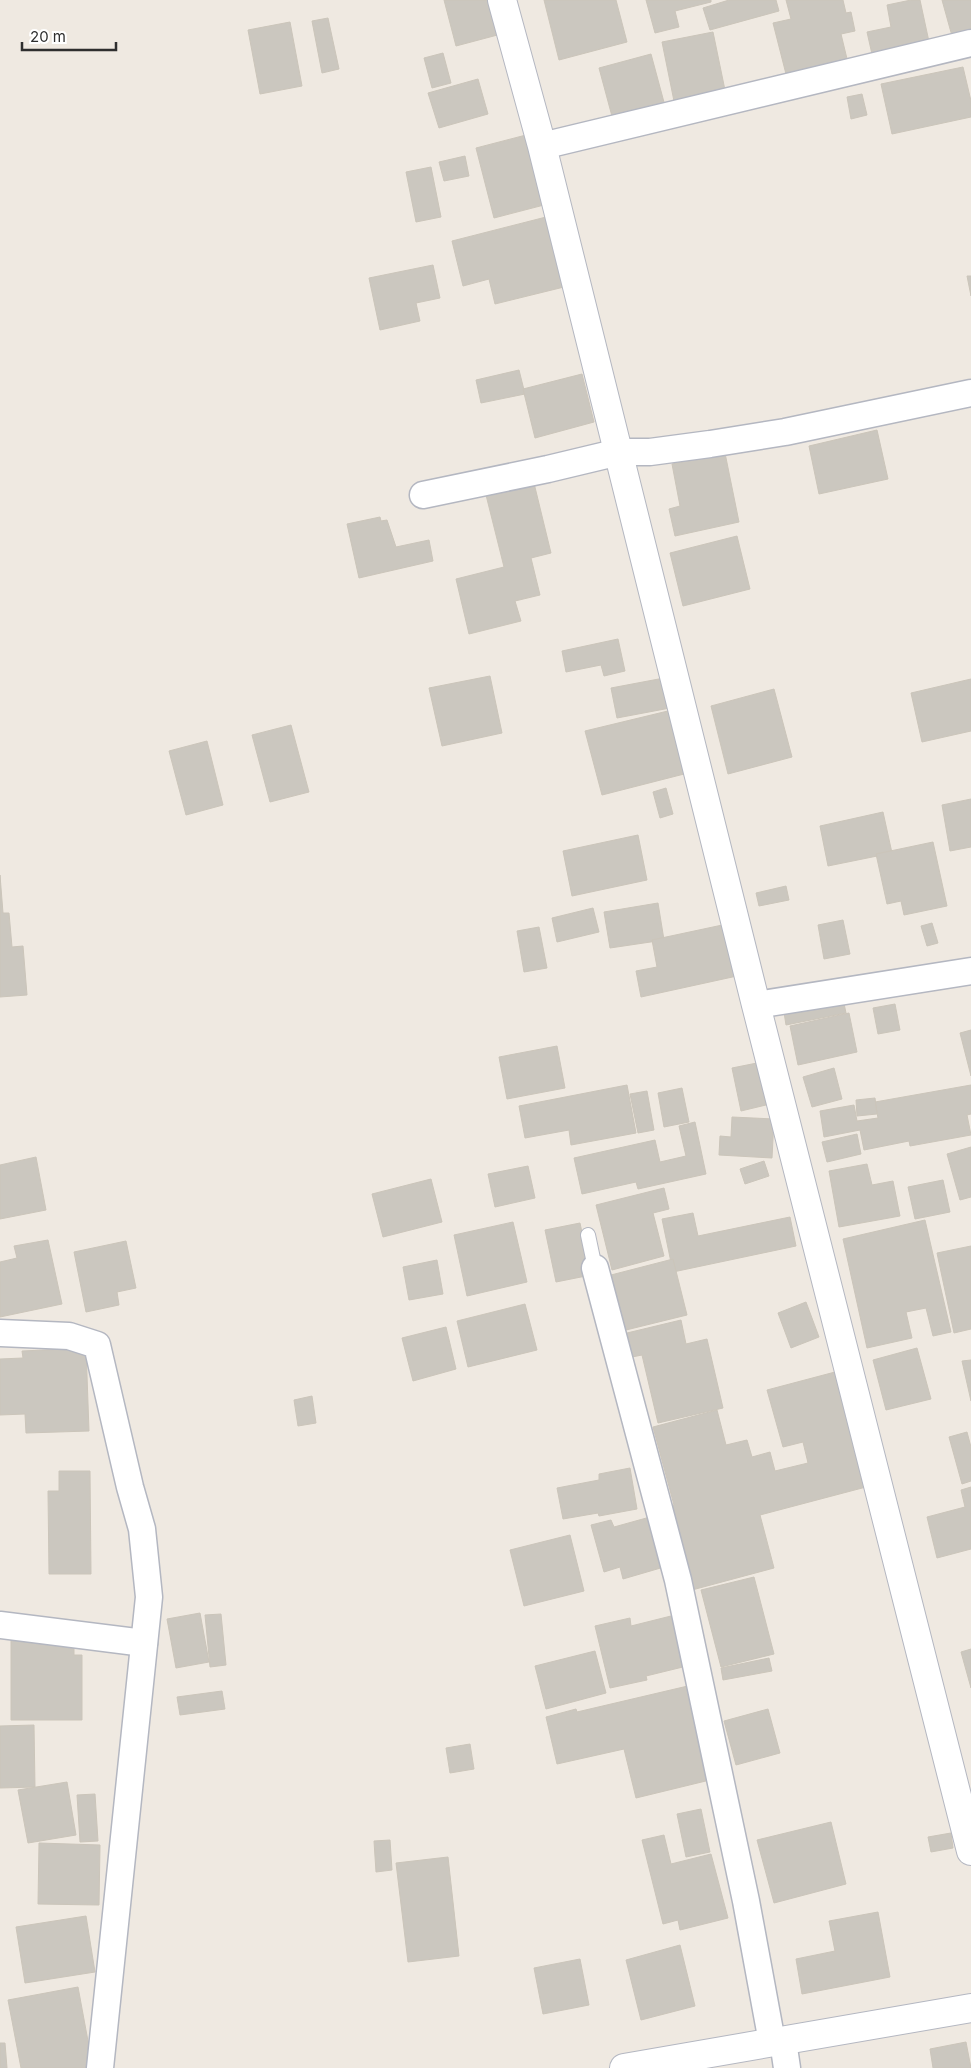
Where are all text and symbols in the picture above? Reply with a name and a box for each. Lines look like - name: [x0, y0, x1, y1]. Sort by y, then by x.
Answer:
- scale bar: [22, 20, 116, 52]
- text: 20 m: [30, 27, 66, 46]

